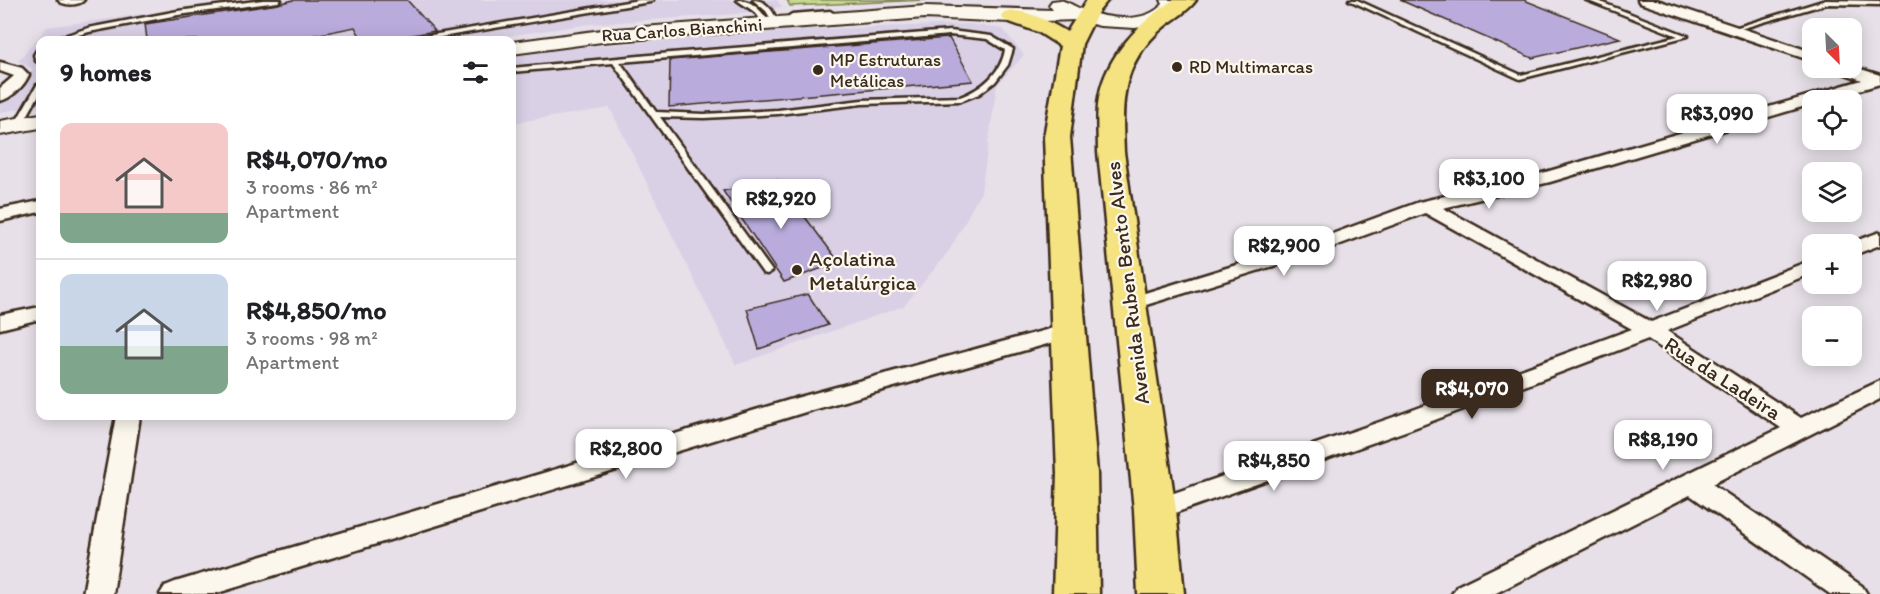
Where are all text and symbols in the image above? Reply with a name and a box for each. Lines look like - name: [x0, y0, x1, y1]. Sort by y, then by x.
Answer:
- street label: Rua Carlos Bianchini: [601, 13, 763, 47]
- north arrow: [1802, 18, 1862, 78]
- map controls: [1802, 18, 1862, 366]
- place label: MP Estruturas Metálicas: [830, 49, 941, 92]
- text: 9 homes: [60, 56, 152, 88]
- icon: filters: [459, 56, 492, 89]
- place label: RD Multimarcas: [1189, 56, 1313, 78]
- marker: RD Multimarcas: [1170, 60, 1184, 74]
- marker: MP Estruturas Metálicas: [811, 63, 825, 77]
- button: locate: [1802, 90, 1862, 150]
- pin: R$3,090: [1662, 94, 1772, 145]
- text: R$3,090: [1681, 101, 1753, 125]
- text: R$4,070/mo: [246, 143, 388, 175]
- icon: home: [108, 147, 180, 219]
- pin: R$3,100: [1434, 159, 1544, 210]
- street label: Avenida Ruben Bento Alves: [1100, 160, 1154, 406]
- button: layers: [1802, 162, 1862, 222]
- text: R$3,100: [1453, 166, 1525, 190]
- text: 3 rooms · 86 m²: [246, 175, 378, 199]
- pin: R$2,920: [726, 179, 836, 230]
- text: R$2,920: [746, 186, 816, 210]
- text: Apartment: [246, 199, 339, 223]
- pin: R$2,900: [1229, 226, 1339, 277]
- text: R$2,900: [1248, 233, 1320, 257]
- button: +: [1802, 234, 1862, 294]
- place label: Açolatina Metalúrgica: [809, 246, 916, 295]
- pin: R$2,980: [1602, 261, 1712, 312]
- marker: Açolatina Metalúrgica: [790, 263, 804, 277]
- text: R$2,980: [1621, 268, 1693, 292]
- text: R$4,850/mo: [246, 294, 387, 326]
- icon: home: [108, 298, 180, 370]
- button: −: [1802, 306, 1862, 366]
- text: 3 rooms · 98 m²: [246, 326, 378, 350]
- street label: Rua da Ladeira: [1660, 331, 1786, 425]
- text: Apartment: [246, 350, 339, 374]
- pin: R$4,070: [1417, 369, 1527, 420]
- text: R$4,070: [1435, 376, 1509, 400]
- pin: R$8,190: [1608, 420, 1718, 471]
- text: R$8,190: [1628, 427, 1698, 451]
- pin: R$2,800: [571, 429, 681, 480]
- text: R$2,800: [589, 436, 663, 460]
- pin: R$4,850: [1219, 441, 1329, 492]
- text: R$4,850: [1238, 448, 1310, 472]

